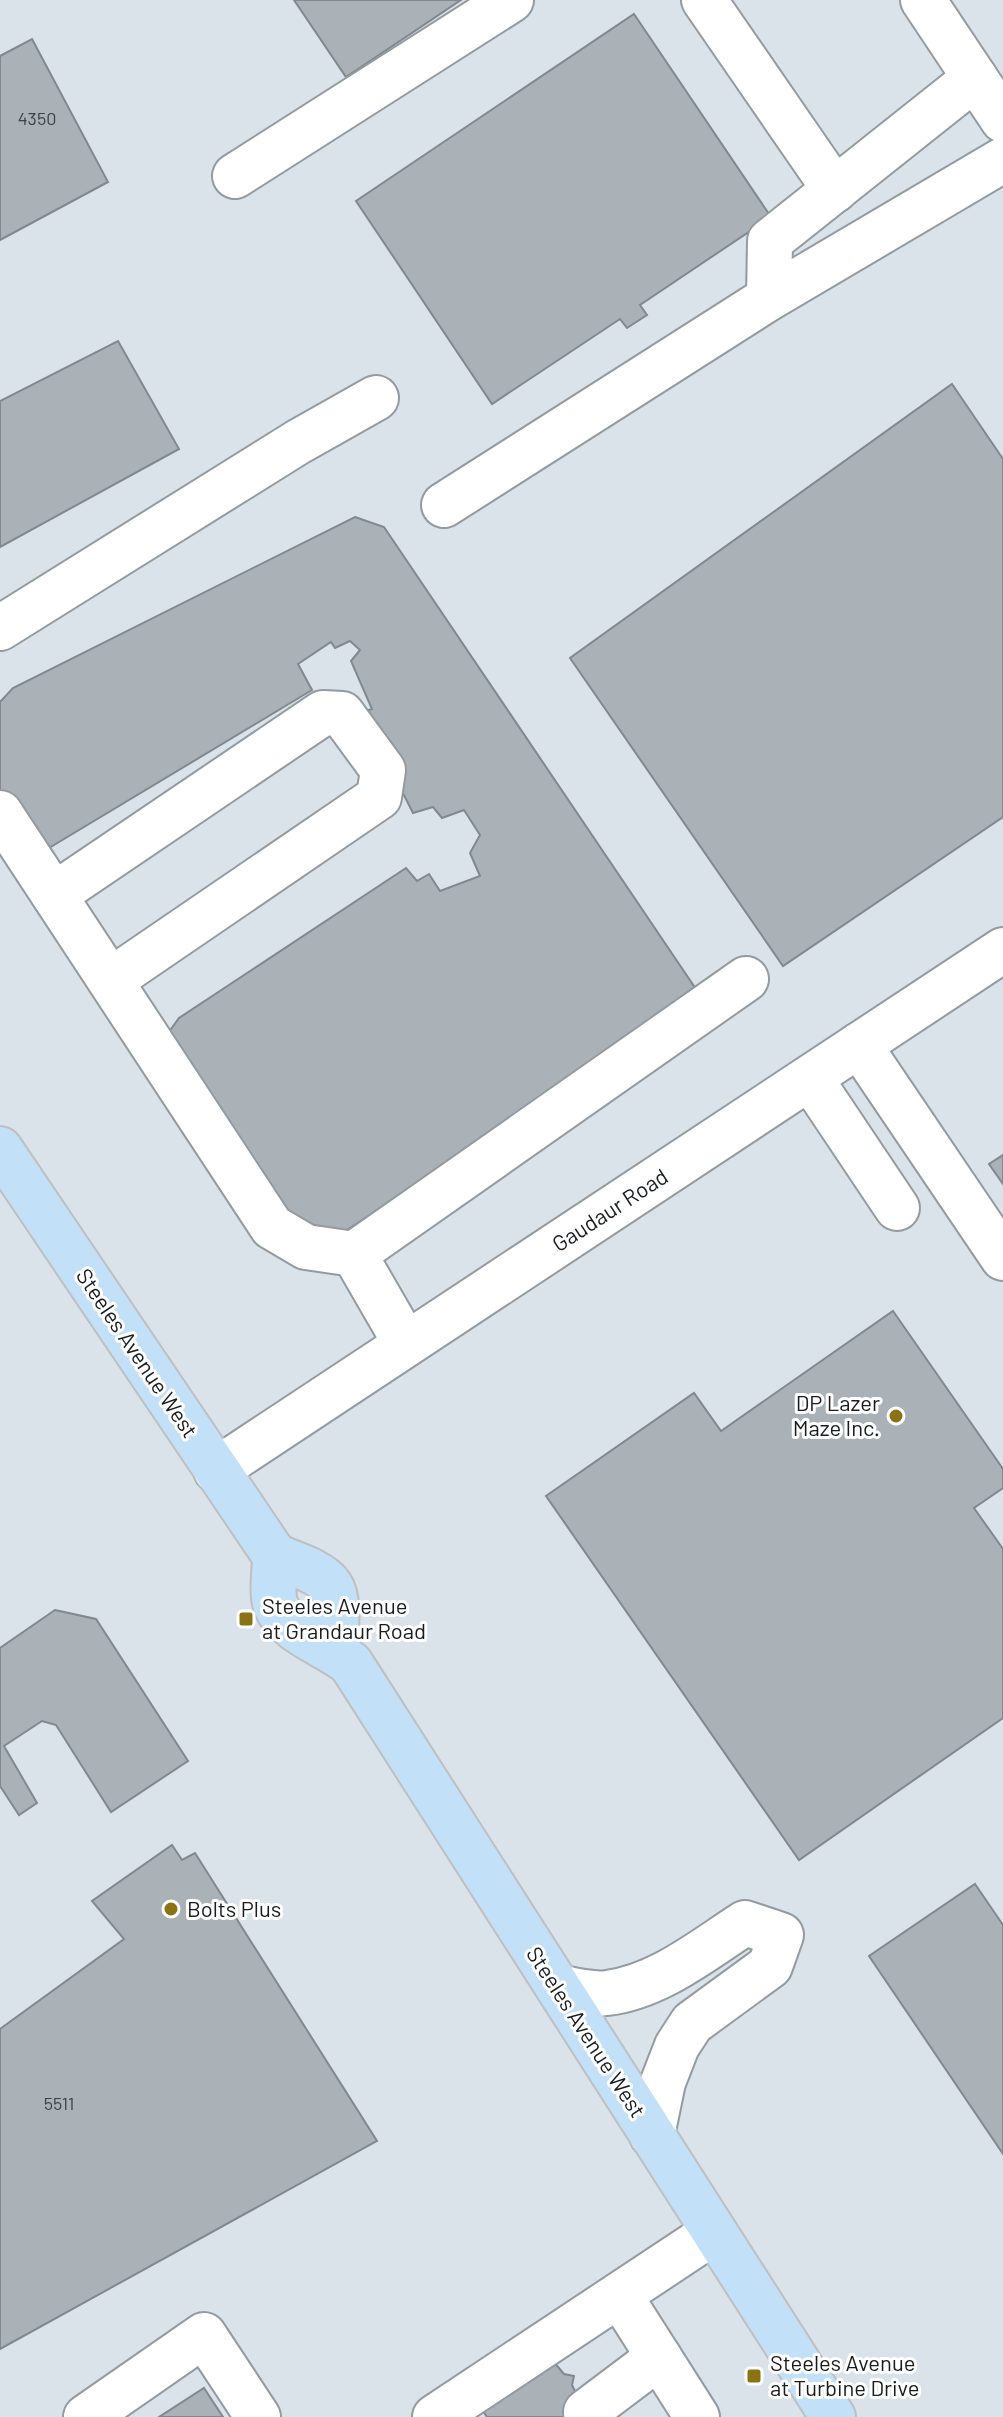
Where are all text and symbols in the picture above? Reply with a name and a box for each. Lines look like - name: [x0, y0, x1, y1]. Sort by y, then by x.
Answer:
- house number: 4350: [18, 107, 56, 129]
- street label: Gaudaur Road: [547, 1162, 672, 1256]
- street label: Steeles Avenue West: [72, 1263, 204, 1442]
- place label: DP Lazer Maze Inc.: [793, 1389, 880, 1440]
- marker: DP Lazer Maze Inc.: [887, 1407, 905, 1425]
- place label: Steeles Avenue at Grandaur Road: [262, 1592, 426, 1643]
- marker: Steeles Avenue at Grandaur Road: [237, 1610, 255, 1628]
- place label: Bolts Plus: [187, 1895, 281, 1921]
- marker: Bolts Plus: [162, 1900, 180, 1918]
- street label: Steeles Avenue West: [522, 1941, 652, 2122]
- house number: 5511: [44, 2092, 74, 2114]
- place label: Steeles Avenue at Turbine Drive: [770, 2349, 919, 2400]
- marker: Steeles Avenue at Turbine Drive: [745, 2367, 763, 2385]

